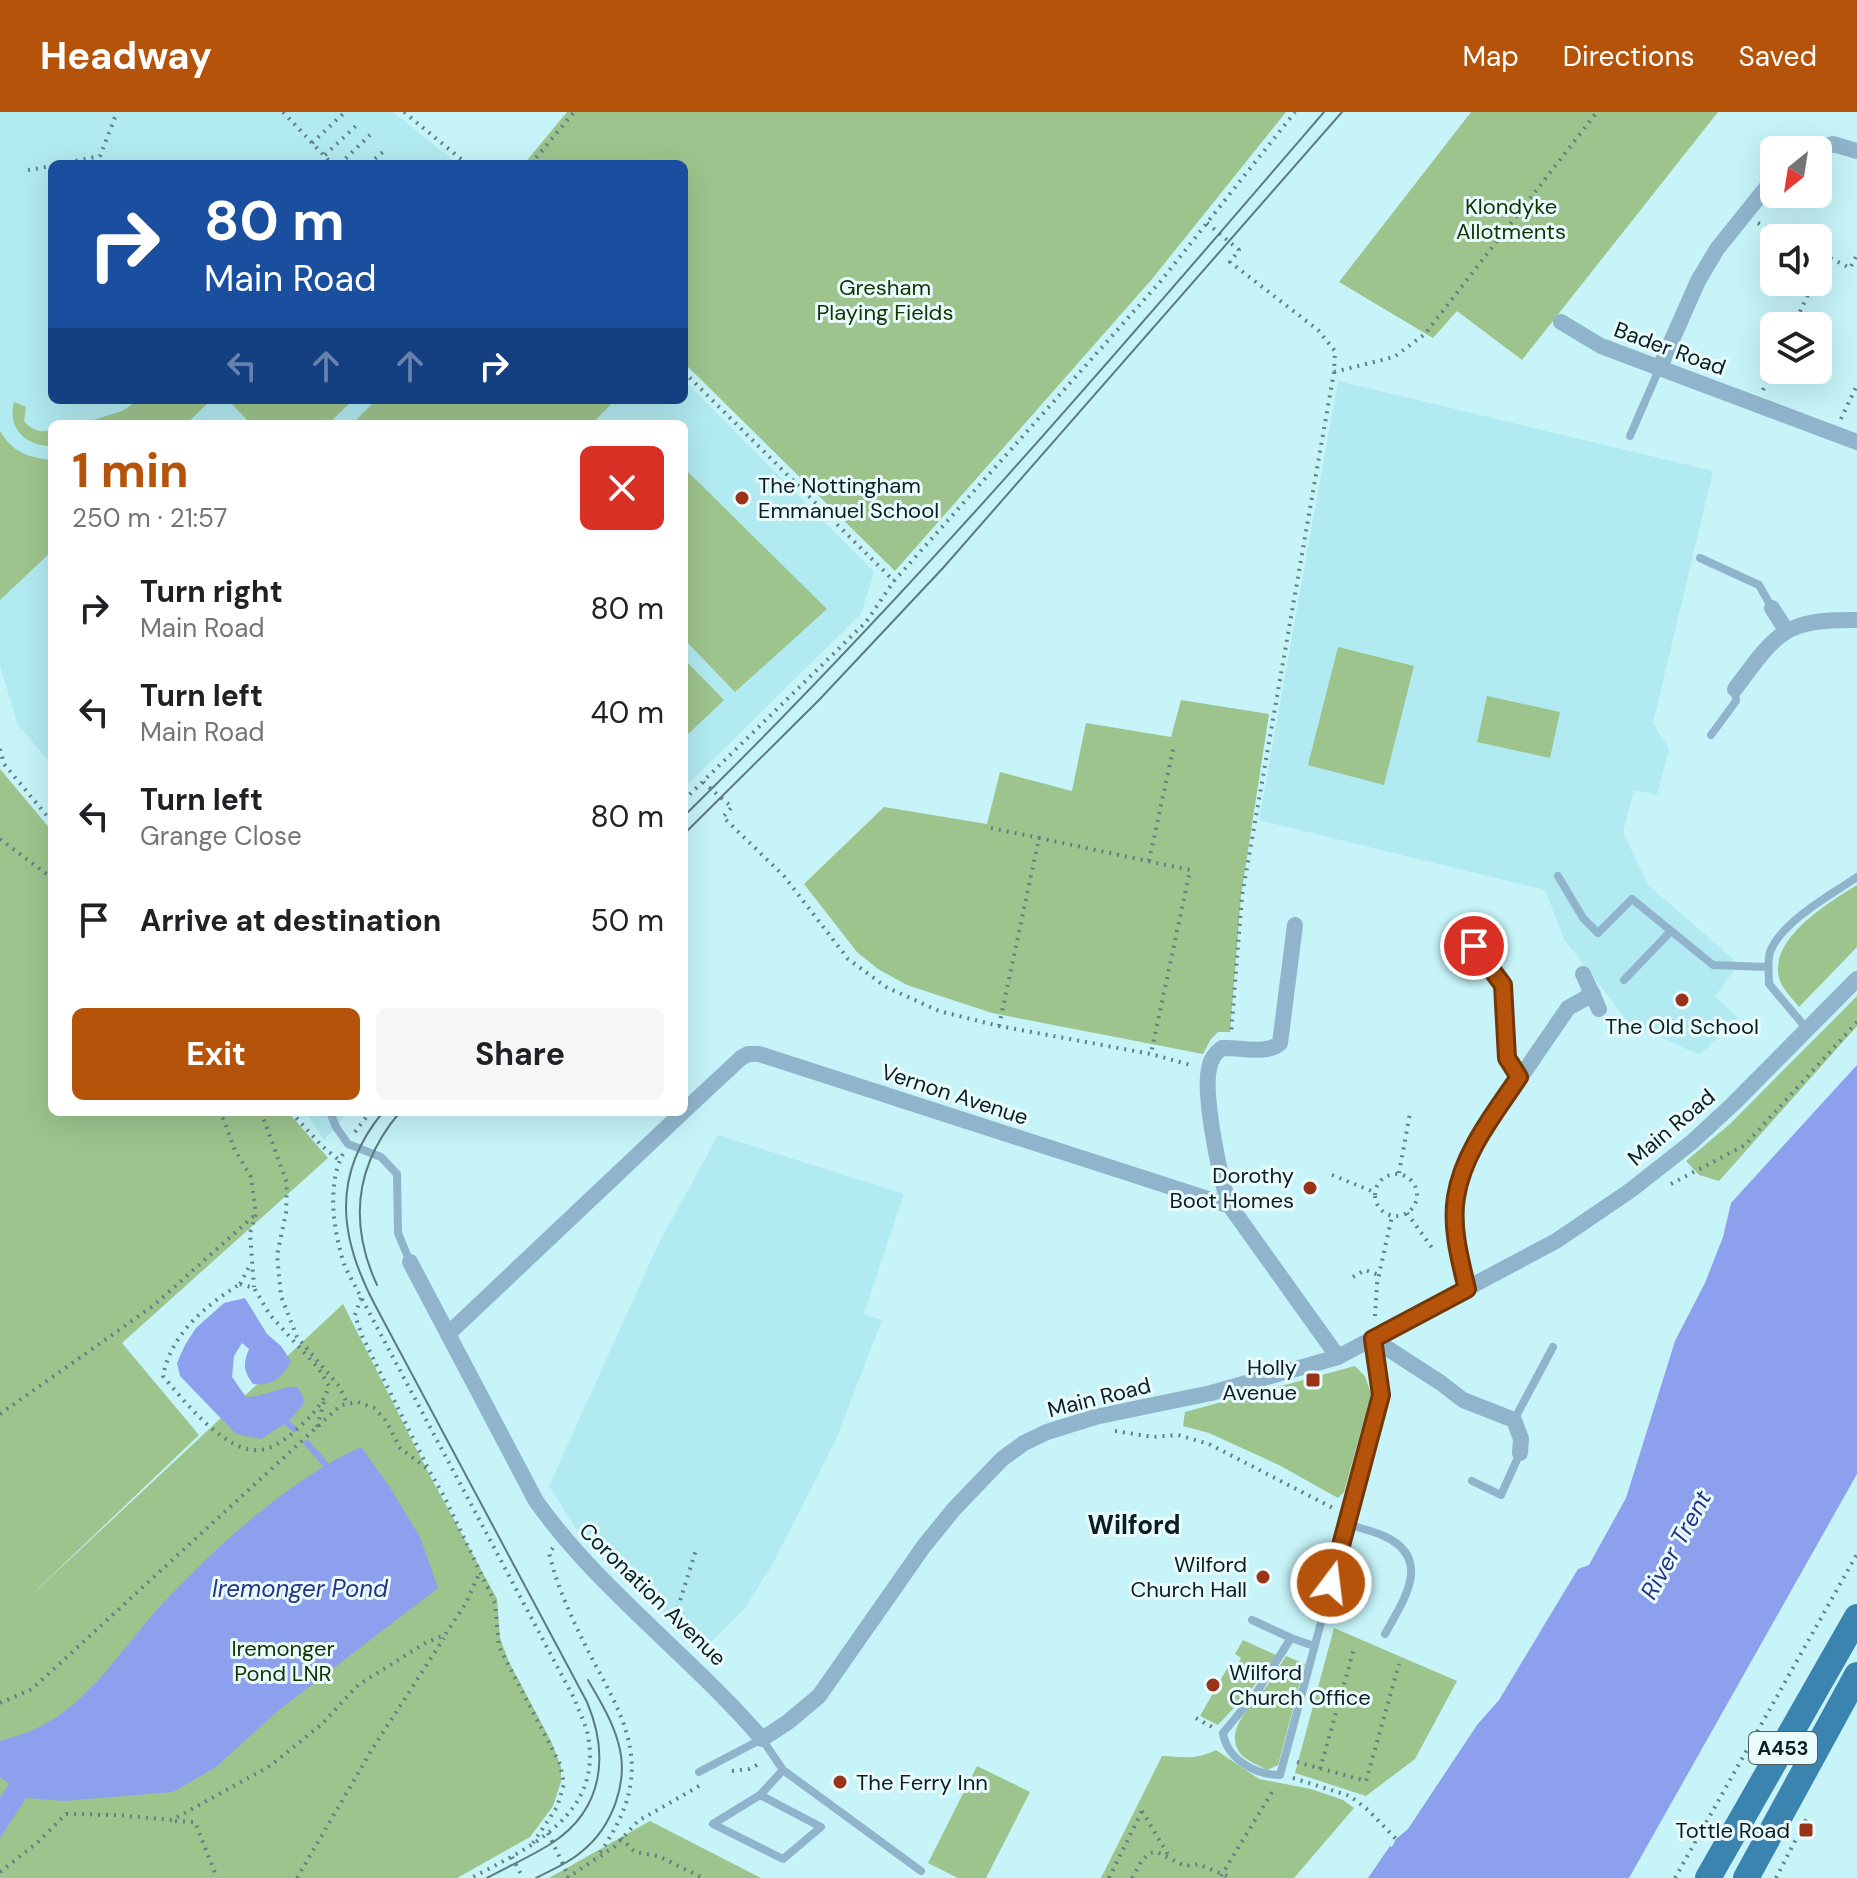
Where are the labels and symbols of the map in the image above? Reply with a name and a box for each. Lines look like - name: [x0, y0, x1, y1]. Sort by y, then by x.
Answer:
- north arrow: [1760, 136, 1832, 208]
- park label: Klondyke Allotments: [1456, 192, 1566, 246]
- park label: Gresham Playing Fields: [817, 273, 953, 327]
- street label: Bader Road: [1610, 315, 1730, 382]
- place label: The Nottingham Emmanuel School: [758, 471, 939, 525]
- marker: The Nottingham Emmanuel School: [733, 489, 751, 507]
- pin: [1440, 912, 1508, 980]
- marker: The Old School: [1673, 991, 1691, 1009]
- place label: The Old School: [1605, 1012, 1759, 1041]
- street label: Vernon Avenue: [878, 1057, 1032, 1132]
- street label: Main Road: [1622, 1082, 1721, 1172]
- place label: Dorothy Boot Homes: [1169, 1161, 1294, 1215]
- marker: Dorothy Boot Homes: [1301, 1179, 1319, 1197]
- place label: Holly Avenue: [1222, 1353, 1297, 1407]
- street label: Main Road: [1044, 1371, 1154, 1424]
- marker: Holly Avenue: [1304, 1371, 1322, 1389]
- water label: River Trent: [1633, 1484, 1719, 1605]
- district label: Wilford: [1088, 1508, 1180, 1542]
- street label: Coronation Avenue: [573, 1517, 733, 1672]
- position arrow: [1289, 1541, 1373, 1625]
- place label: Wilford Church Hall: [1130, 1550, 1247, 1604]
- marker: Wilford Church Hall: [1254, 1568, 1272, 1586]
- water label: Iremonger Pond: [212, 1573, 389, 1604]
- park label: Iremonger Pond LNR: [231, 1634, 335, 1688]
- place label: Wilford Church Office: [1229, 1658, 1371, 1712]
- marker: Wilford Church Office: [1204, 1676, 1222, 1694]
- road number: A453: [1749, 1732, 1817, 1764]
- place label: The Ferry Inn: [856, 1768, 988, 1797]
- marker: The Ferry Inn: [831, 1773, 849, 1791]
- place label: Tottle Road: [1675, 1816, 1790, 1845]
- marker: Tottle Road: [1797, 1821, 1815, 1839]

